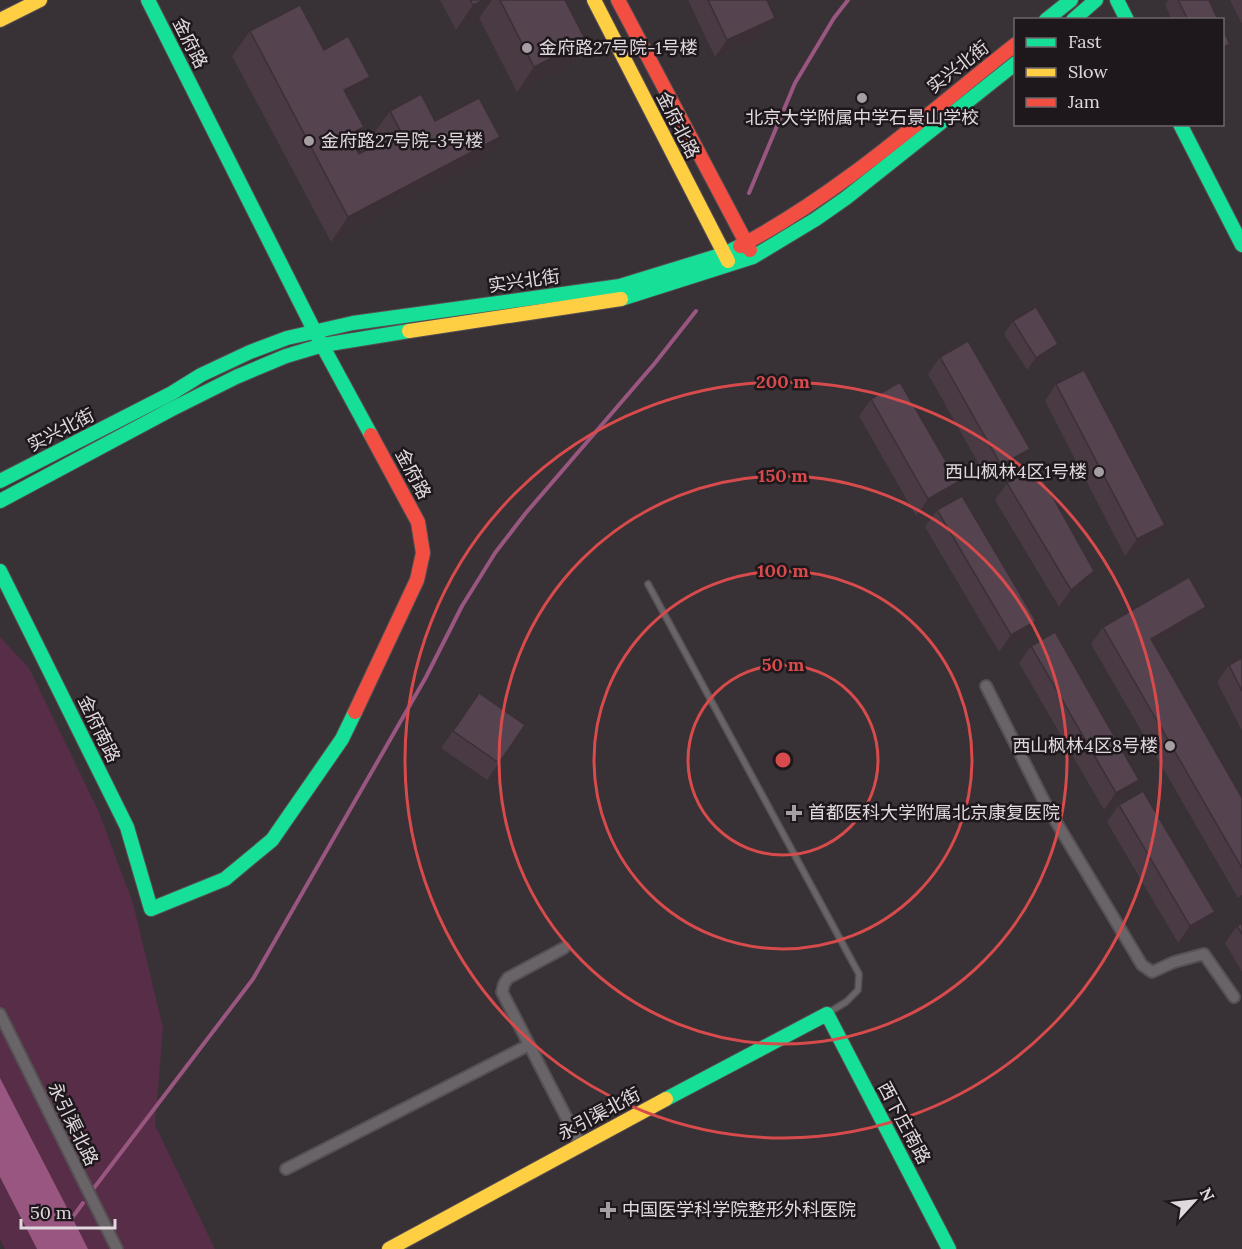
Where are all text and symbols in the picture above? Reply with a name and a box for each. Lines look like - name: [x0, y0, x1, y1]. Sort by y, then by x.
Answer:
- street label: 金府路: [168, 13, 213, 72]
- legend: [1014, 18, 1224, 126]
- text: Fast: [1068, 30, 1102, 53]
- street label: 实兴北街: [922, 35, 993, 98]
- place label: 金府路27号院-1号楼: [539, 36, 698, 59]
- marker: 金府路27号院-1号楼: [520, 41, 534, 55]
- text: Slow: [1068, 60, 1108, 83]
- street label: 金府北路: [652, 87, 705, 162]
- text: Jam: [1067, 90, 1100, 113]
- marker: 北京大学附属中学石景山学校: [855, 91, 869, 105]
- place label: 北京大学附属中学石景山学校: [745, 106, 979, 129]
- place label: 金府路27号院-3号楼: [321, 129, 483, 152]
- marker: 金府路27号院-3号楼: [302, 134, 316, 148]
- street label: 实兴北街: [487, 264, 561, 297]
- text: 200 m: [756, 370, 810, 393]
- street label: 实兴北街: [23, 403, 98, 456]
- street label: 金府路: [391, 445, 436, 503]
- place label: 西山枫林4区1号楼: [945, 460, 1087, 483]
- text: 150 m: [758, 464, 808, 487]
- marker: 西山枫林4区1号楼: [1092, 465, 1106, 479]
- text: 100 m: [757, 559, 809, 582]
- text: 50 m: [762, 653, 805, 676]
- street label: 金府南路: [73, 691, 126, 766]
- place label: 西山枫林4区8号楼: [1012, 734, 1158, 757]
- marker: 西山枫林4区8号楼: [1163, 739, 1177, 753]
- centre of rings: [773, 750, 793, 770]
- place label: 首都医科大学附属北京康复医院: [808, 801, 1060, 824]
- marker: 首都医科大学附属北京康复医院: [785, 804, 803, 822]
- street label: 永引渠北路: [43, 1078, 104, 1169]
- street label: 西下庄南路: [873, 1078, 936, 1168]
- street label: 永引渠北街: [554, 1082, 644, 1145]
- north arrow: [1164, 1171, 1224, 1231]
- text: N: [1196, 1184, 1219, 1204]
- scale bar: [21, 1192, 116, 1230]
- place label: 中国医学科学院整形外科医院: [622, 1198, 856, 1221]
- text: 50 m: [30, 1201, 72, 1224]
- marker: 中国医学科学院整形外科医院: [599, 1201, 617, 1219]

